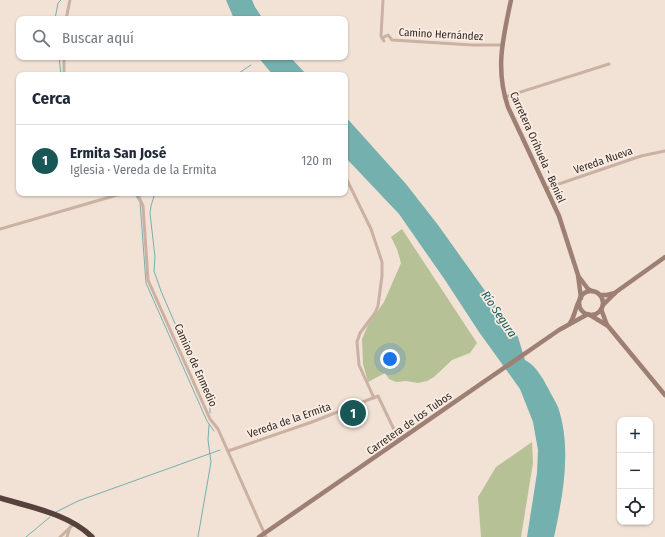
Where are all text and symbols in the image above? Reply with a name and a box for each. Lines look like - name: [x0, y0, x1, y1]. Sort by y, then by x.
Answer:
- search box: [16, 16, 348, 60]
- street label: Camino Hernández: [398, 26, 484, 43]
- icon: search: [30, 27, 52, 49]
- text: Buscar aquí: [62, 29, 134, 47]
- text: Cerca: [32, 88, 71, 109]
- street label: Carretera Orihuela - Beniel: [507, 90, 568, 205]
- text: Ermita San José: [70, 144, 166, 162]
- street label: Vereda Nueva: [572, 144, 634, 177]
- text: 1: [42, 153, 48, 168]
- text: 120 m: [301, 153, 332, 168]
- text: Iglesia · Vereda de la Ermita: [70, 162, 217, 177]
- water label: Río Segura: [478, 288, 520, 340]
- street label: Camino de Enmedio: [171, 322, 220, 409]
- your location: [380, 349, 400, 369]
- street label: Carretera de los Tubos: [364, 389, 454, 458]
- pin: 1: [340, 398, 366, 428]
- street label: Vereda de la Ermita: [246, 400, 333, 441]
- map controls: [617, 417, 653, 525]
- button: +: [617, 417, 653, 453]
- button: −: [617, 453, 653, 489]
- button: locate: [617, 489, 653, 525]

